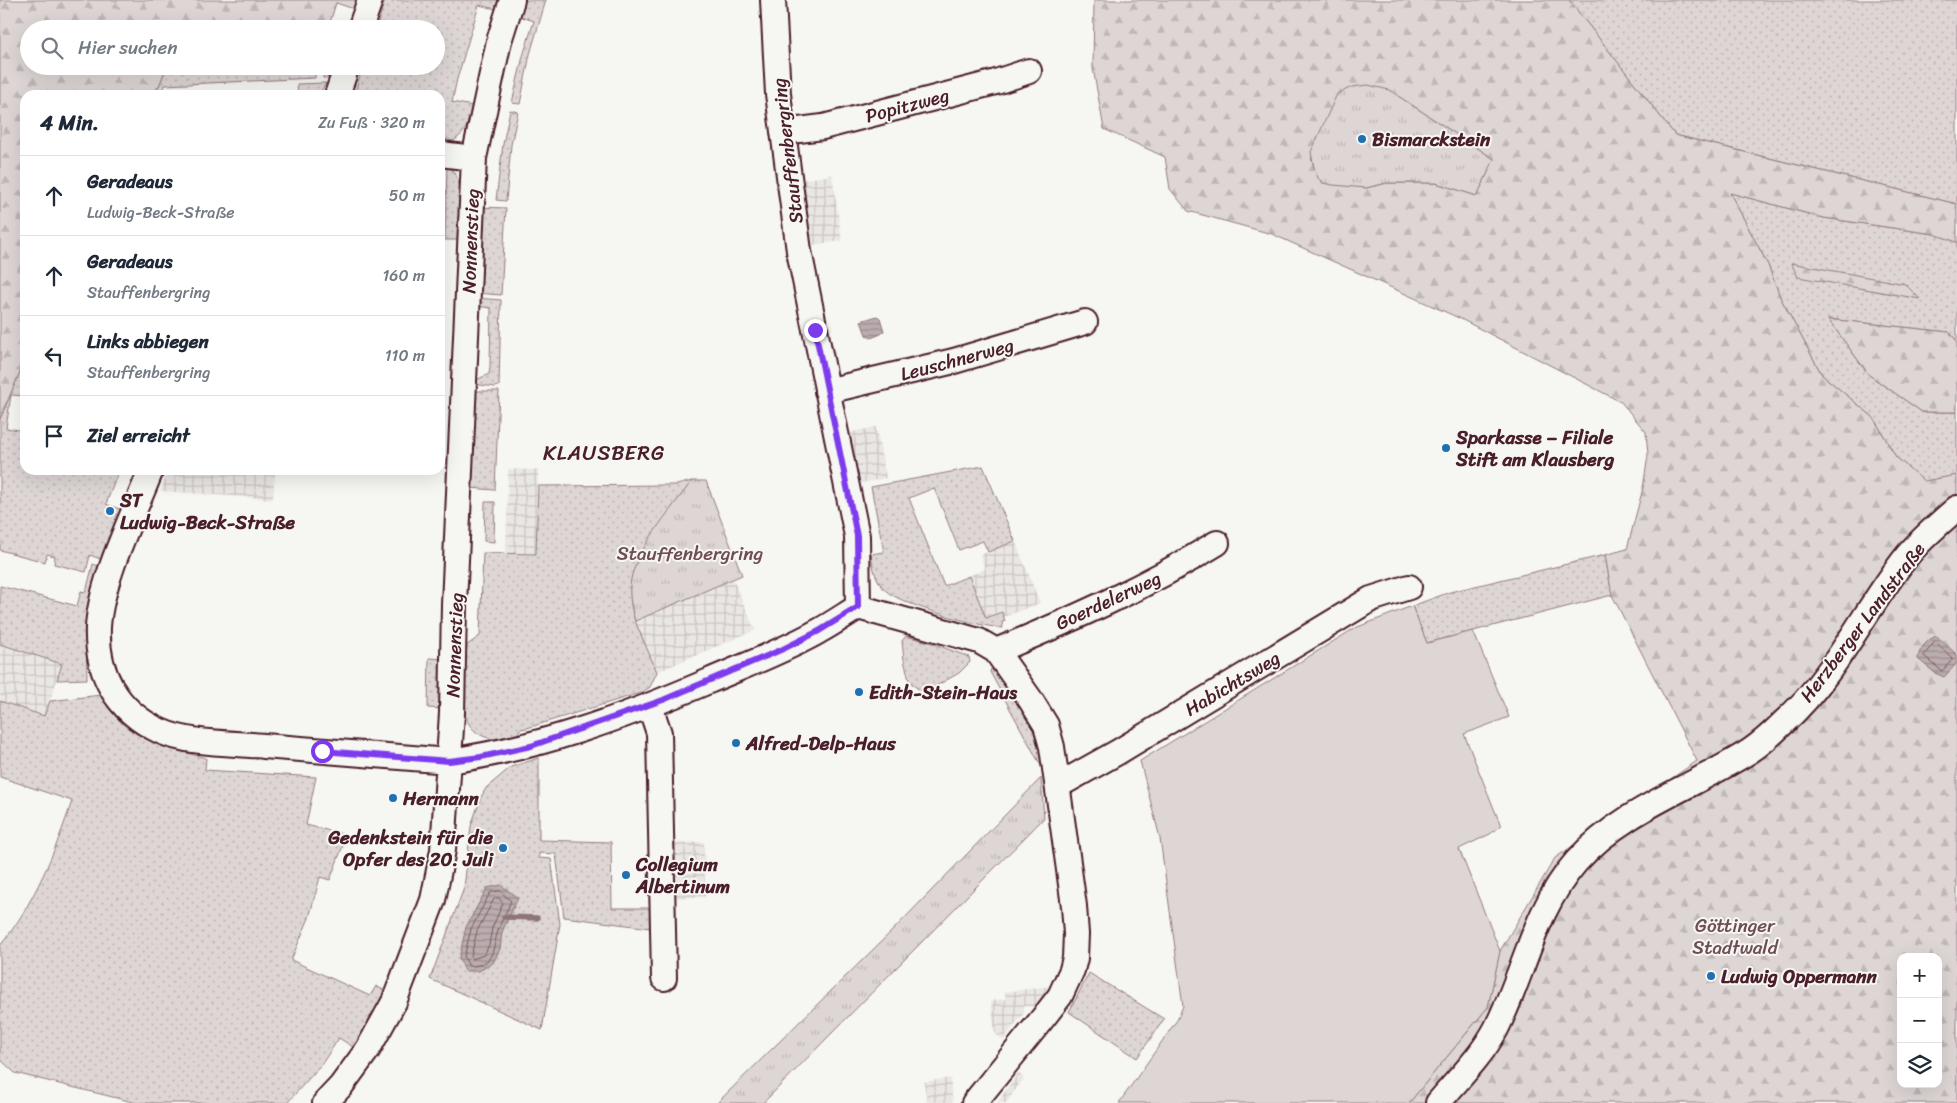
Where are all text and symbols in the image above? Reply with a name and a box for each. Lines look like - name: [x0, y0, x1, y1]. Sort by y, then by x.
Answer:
- search box: [20, 20, 445, 75]
- text: Hier suchen: [78, 31, 178, 64]
- icon: search: [38, 34, 66, 62]
- street label: Stauffenbergring: [762, 76, 813, 226]
- street label: Popitzweg: [861, 78, 953, 133]
- text: 4 Min.: [40, 104, 99, 142]
- text: Zu Fuß · 320 m: [318, 108, 425, 137]
- place label: Bismarckstein: [1372, 123, 1491, 156]
- marker: Bismarckstein: [1356, 133, 1368, 145]
- text: Geradeaus: [87, 165, 173, 198]
- text: 50 m: [389, 181, 425, 210]
- icon: ahead: [40, 182, 68, 210]
- street label: Nonnenstieg: [452, 188, 489, 294]
- text: Ludwig-Beck-Straße: [87, 198, 234, 227]
- text: Geradeaus: [87, 245, 173, 278]
- text: 160 m: [382, 261, 425, 290]
- icon: ahead: [40, 262, 68, 290]
- text: Stauffenbergring: [87, 278, 210, 307]
- route end: [804, 319, 827, 342]
- text: Links abbiegen: [87, 325, 209, 358]
- street label: Leuschnerweg: [897, 328, 1018, 391]
- text: 110 m: [385, 341, 425, 370]
- icon: left: [40, 342, 68, 370]
- text: Stauffenbergring: [87, 358, 210, 387]
- text: Ziel erreicht: [87, 419, 190, 452]
- place label: Sparkasse – Filiale Stift am Klausberg: [1455, 421, 1615, 476]
- icon: arrive: [40, 422, 68, 450]
- district label: KLAUSBERG: [543, 434, 665, 472]
- marker: Sparkasse – Filiale Stift am Klausberg: [1440, 442, 1452, 454]
- place label: ST Ludwig-Beck-Straße: [119, 484, 295, 539]
- marker: ST Ludwig-Beck-Straße: [104, 505, 116, 517]
- street label: Herzberger Landstraße: [1791, 535, 1934, 709]
- park label: Stauffenbergring: [617, 537, 764, 570]
- street label: Goerdelerweg: [1050, 561, 1167, 639]
- street label: Nonnenstieg: [436, 592, 473, 698]
- street label: Habichtsweg: [1178, 642, 1287, 725]
- place label: Edith-Stein-Haus: [869, 676, 1018, 709]
- marker: Edith-Stein-Haus: [853, 686, 865, 698]
- place label: Alfred-Delp-Haus: [745, 727, 897, 760]
- marker: Alfred-Delp-Haus: [730, 737, 742, 749]
- route start: [311, 740, 334, 763]
- place label: Hermann: [402, 782, 479, 815]
- marker: Hermann: [387, 792, 399, 804]
- place label: Gedenkstein für die Opfer des 20. Juli: [327, 821, 495, 876]
- marker: Gedenkstein für die Opfer des 20. Juli: [497, 842, 509, 854]
- place label: Collegium Albertinum: [635, 848, 731, 903]
- marker: Collegium Albertinum: [620, 869, 632, 881]
- park label: Göttinger Stadtwald: [1692, 909, 1780, 964]
- map controls: [1897, 953, 1942, 1088]
- button: +: [1897, 953, 1942, 998]
- place label: Ludwig Oppermann: [1721, 960, 1878, 993]
- marker: Ludwig Oppermann: [1705, 970, 1717, 982]
- button: −: [1897, 998, 1942, 1043]
- button: layers: [1897, 1043, 1942, 1088]

